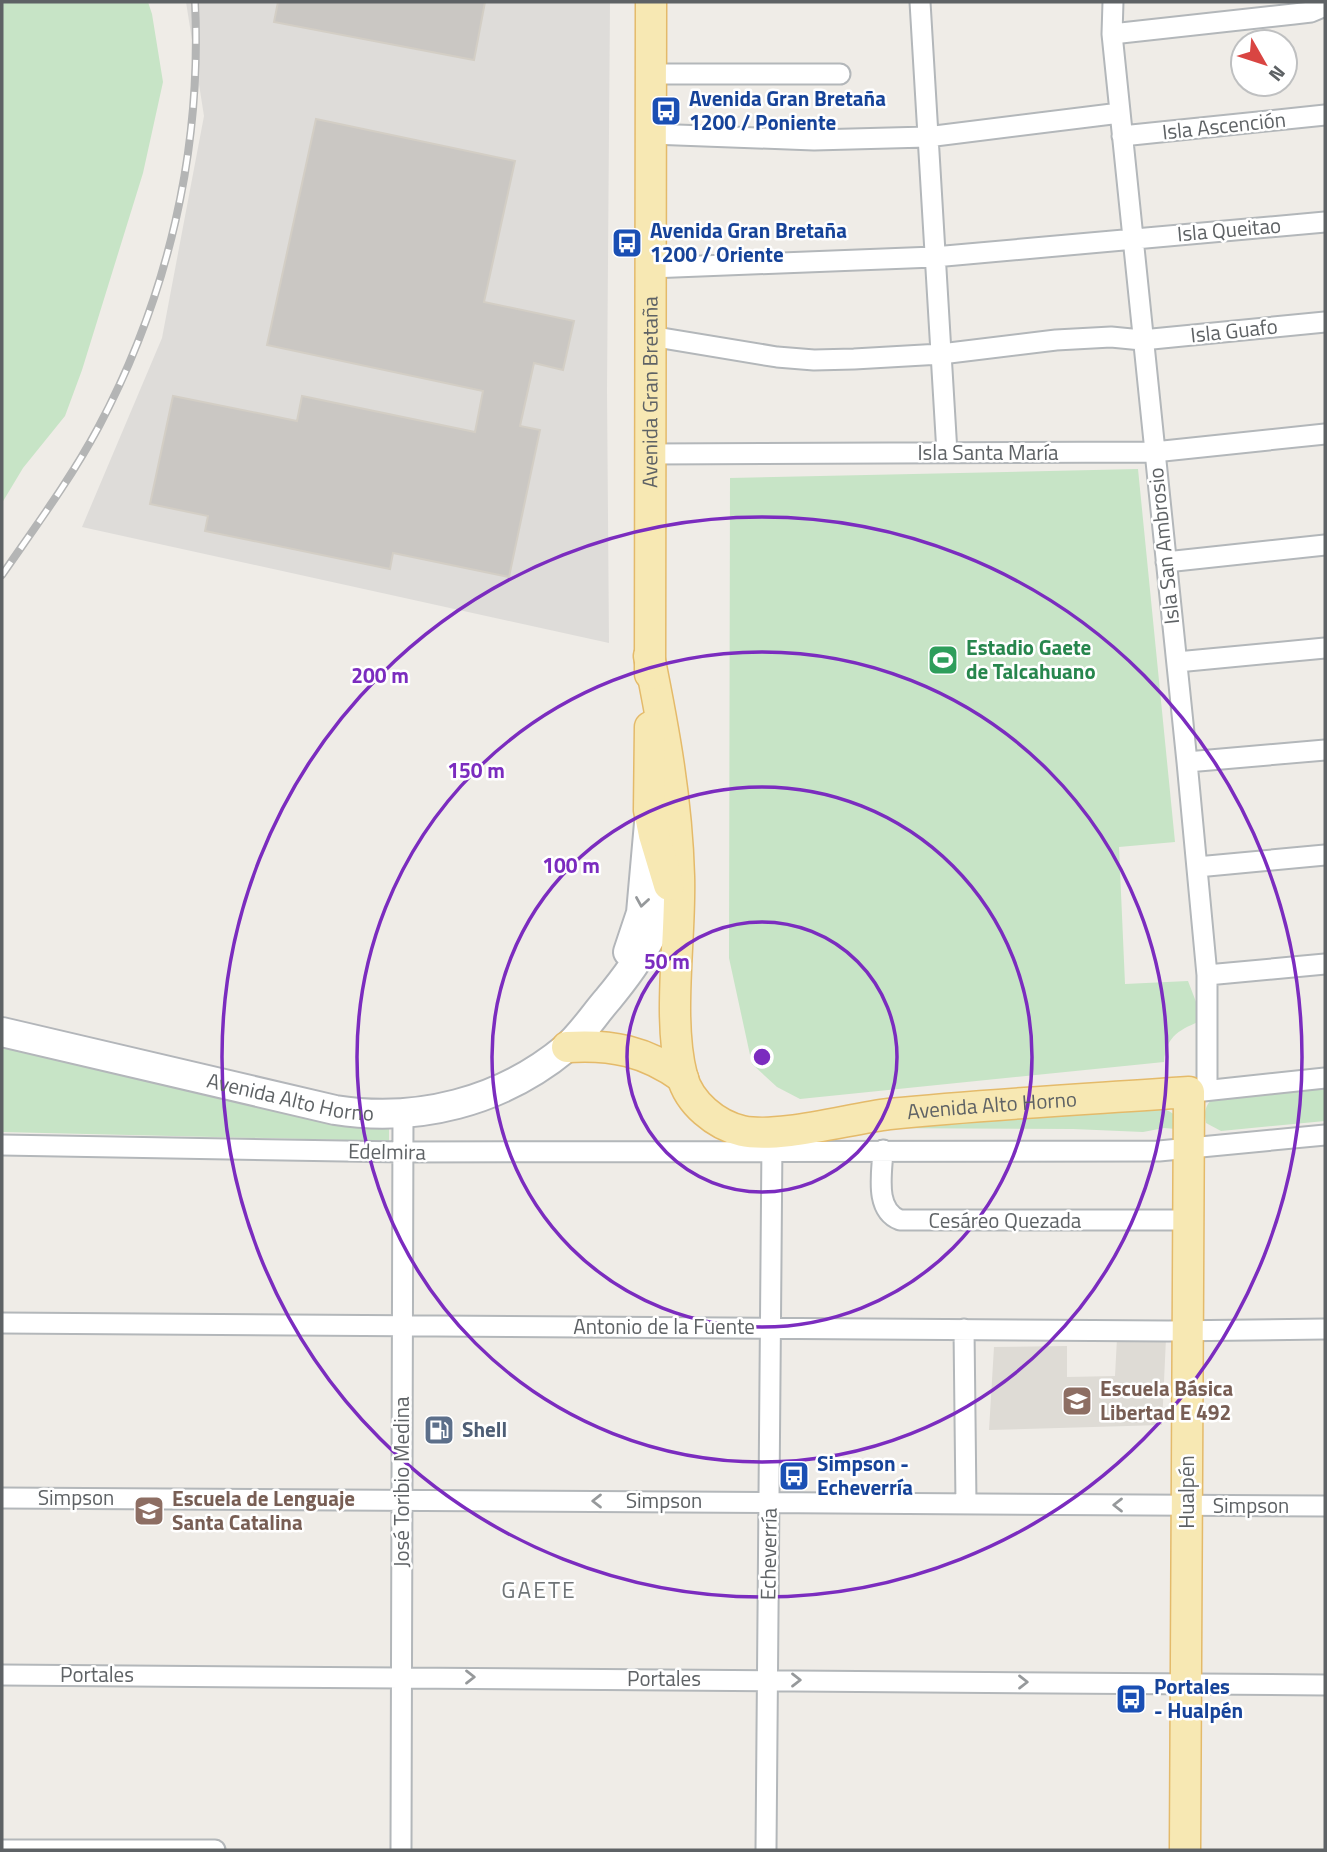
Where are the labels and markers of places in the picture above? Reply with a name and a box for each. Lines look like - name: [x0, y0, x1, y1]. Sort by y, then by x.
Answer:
- place label: Avenida Gran Bretaña 1200 / Poniente: [689, 82, 886, 138]
- bus stop icon: Avenida Gran Bretaña 1200 / Poniente: [649, 94, 683, 128]
- place label: Avenida Gran Bretaña 1200 / Oriente: [650, 214, 847, 270]
- bus stop icon: Avenida Gran Bretaña 1200 / Oriente: [610, 226, 644, 260]
- place label: Estadio Gaete de Talcahuano: [966, 631, 1096, 687]
- sports icon: Estadio Gaete de Talcahuano: [926, 643, 960, 677]
- centre of rings: [750, 1045, 774, 1069]
- place label: Escuela Básica Libertad E 492: [1100, 1372, 1233, 1428]
- school or university icon: Escuela Básica Libertad E 492: [1060, 1384, 1094, 1418]
- fuel station icon: Shell: [422, 1413, 456, 1447]
- place label: Shell: [462, 1413, 507, 1445]
- place label: Simpson - Echeverría: [817, 1447, 913, 1503]
- bus stop icon: Simpson - Echeverría: [777, 1459, 811, 1493]
- place label: Escuela de Lenguaje Santa Catalina: [172, 1482, 355, 1538]
- school or university icon: Escuela de Lenguaje Santa Catalina: [132, 1494, 166, 1528]
- place label: Portales - Hualpén: [1154, 1670, 1243, 1726]
- bus stop icon: Portales - Hualpén: [1114, 1682, 1148, 1716]

